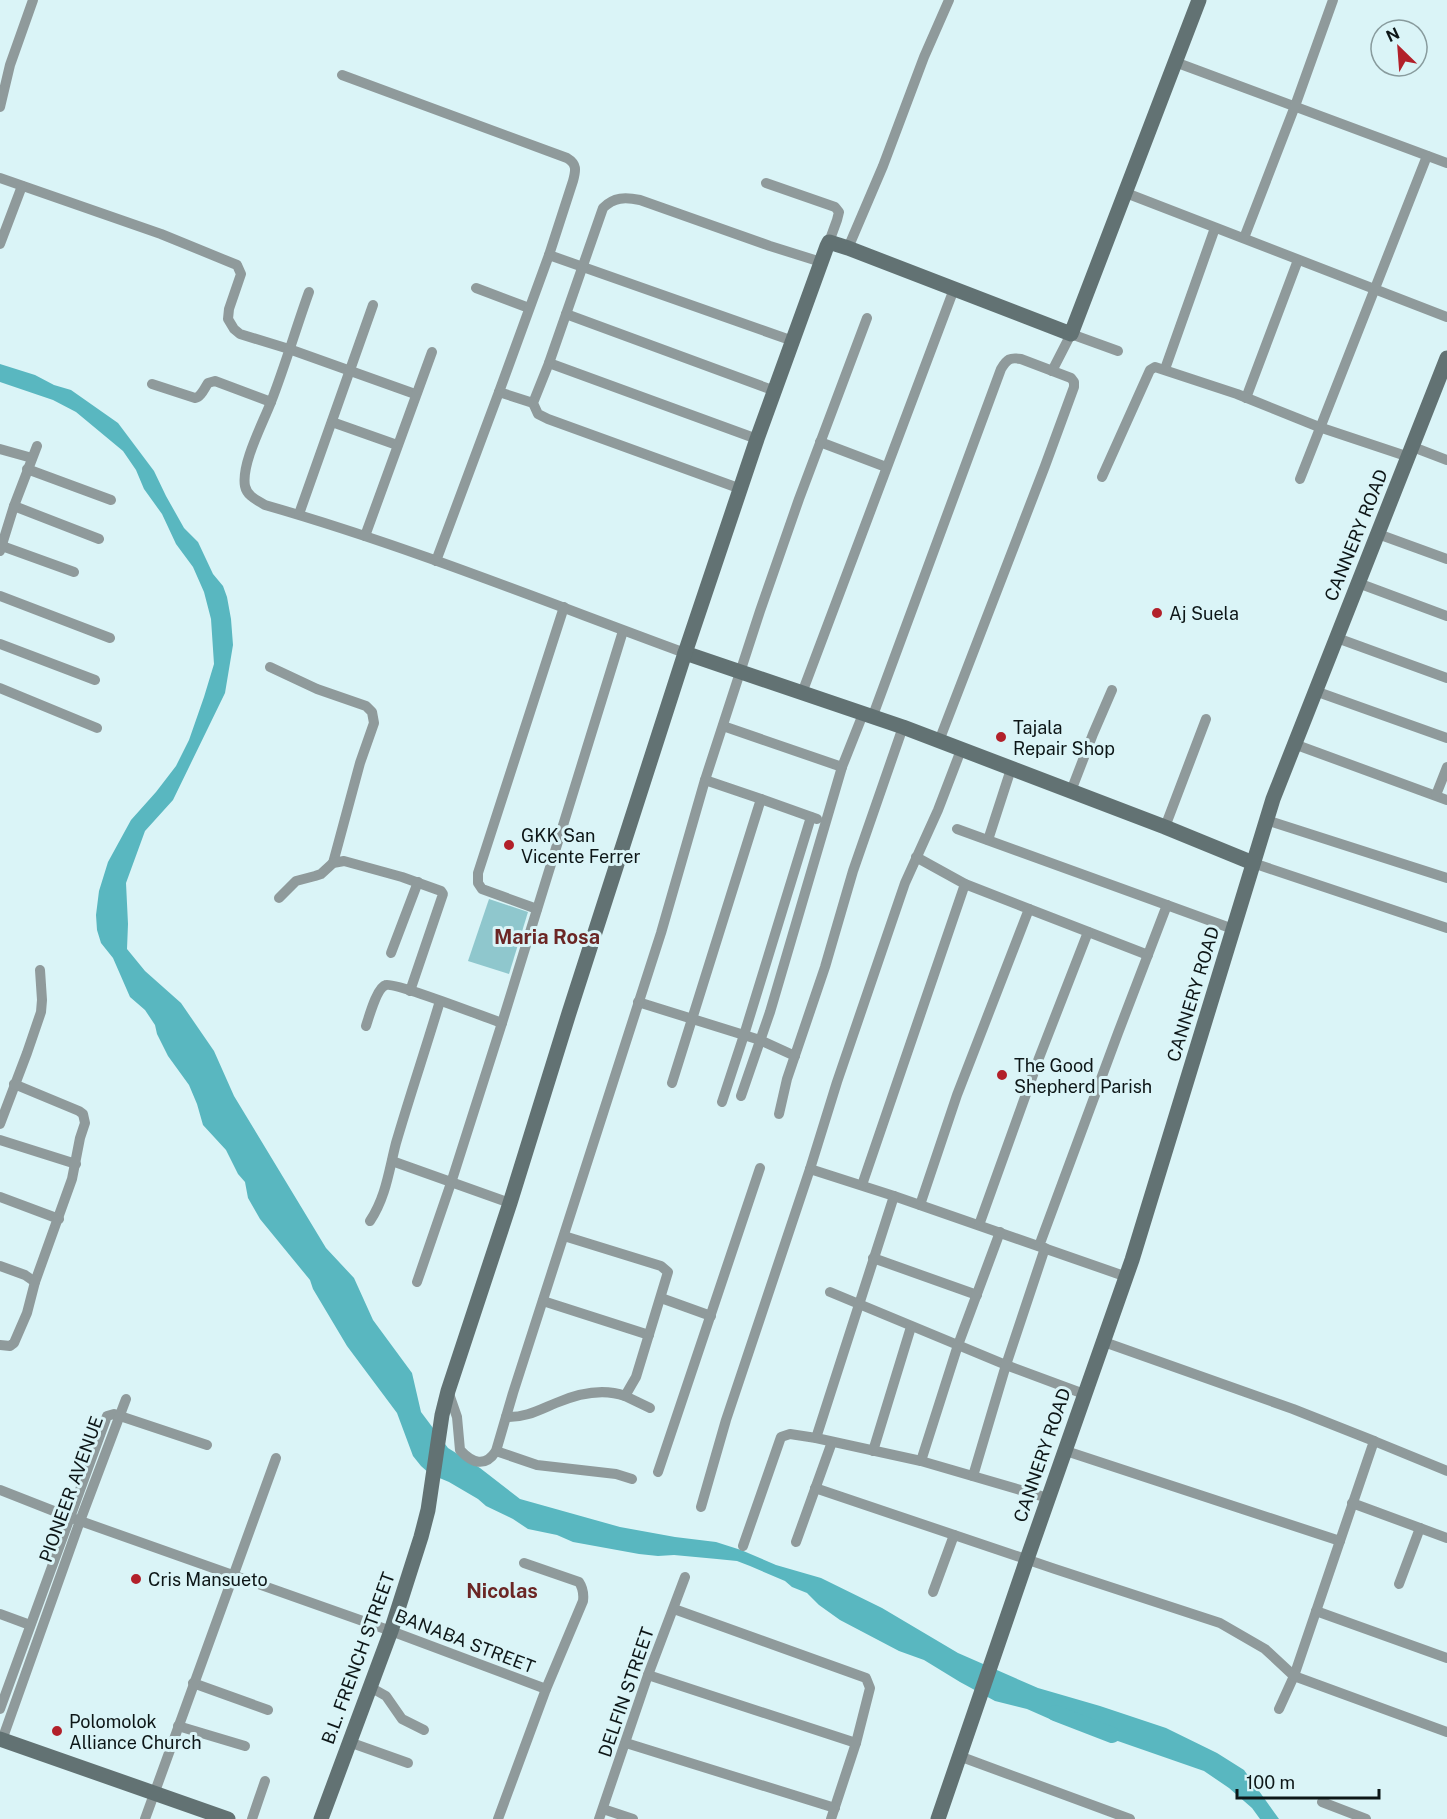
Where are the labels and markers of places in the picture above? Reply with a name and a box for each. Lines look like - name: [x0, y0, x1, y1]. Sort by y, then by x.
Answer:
- place label: Aj Suela: [1169, 603, 1239, 624]
- marker: Aj Suela: [1150, 606, 1164, 620]
- place label: Tajala Repair Shop: [1013, 717, 1115, 759]
- marker: Tajala Repair Shop: [994, 730, 1008, 744]
- place label: GKK San Vicente Ferrer: [521, 825, 640, 867]
- marker: GKK San Vicente Ferrer: [502, 838, 516, 852]
- place label: The Good Shepherd Parish: [1014, 1055, 1152, 1097]
- marker: The Good Shepherd Parish: [995, 1068, 1009, 1082]
- place label: Cris Mansueto: [148, 1569, 268, 1590]
- marker: Cris Mansueto: [129, 1572, 143, 1586]
- place label: Polomolok Alliance Church: [69, 1711, 202, 1753]
- marker: Polomolok Alliance Church: [50, 1724, 64, 1738]

